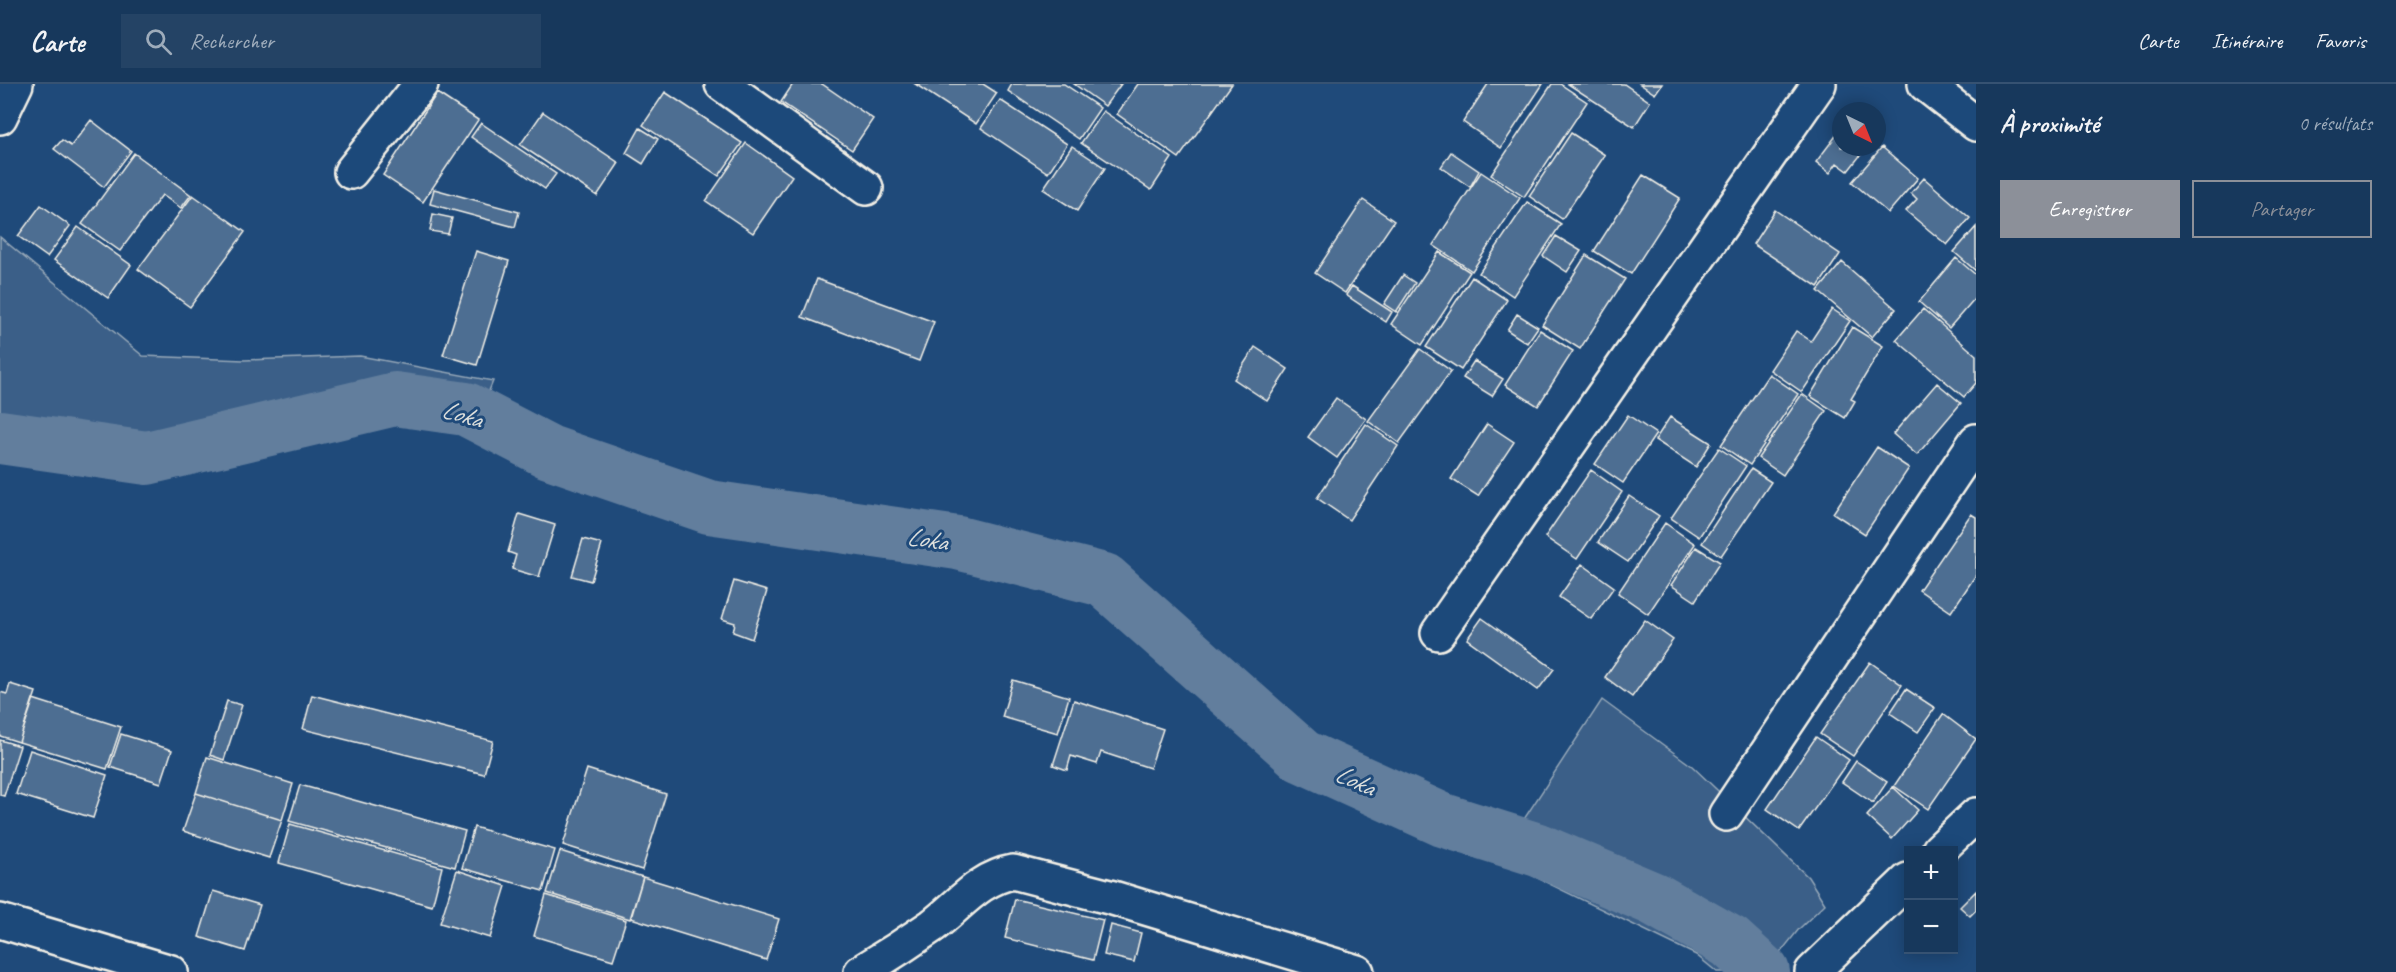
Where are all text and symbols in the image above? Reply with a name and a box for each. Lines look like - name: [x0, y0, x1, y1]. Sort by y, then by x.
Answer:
- search box: [121, 14, 541, 68]
- text: Carte: [30, 24, 85, 59]
- icon: search: [142, 25, 175, 58]
- text: Rechercher: [190, 27, 274, 55]
- text: Carte: [2138, 28, 2179, 54]
- text: Itinéraire: [2212, 28, 2282, 54]
- text: Favoris: [2315, 28, 2366, 54]
- north arrow: [1832, 102, 1886, 156]
- text: À proximité: [2000, 107, 2099, 140]
- text: 0 résultats: [2299, 111, 2372, 136]
- button: Enregistrer: [2000, 180, 2180, 238]
- button: Partager: [2192, 180, 2372, 238]
- water label: Loka: [438, 392, 488, 436]
- water label: Loka: [905, 520, 952, 559]
- water label: Loka: [1330, 757, 1383, 805]
- map controls: [1904, 846, 1958, 954]
- button: +: [1904, 846, 1958, 900]
- button: −: [1904, 900, 1958, 954]

